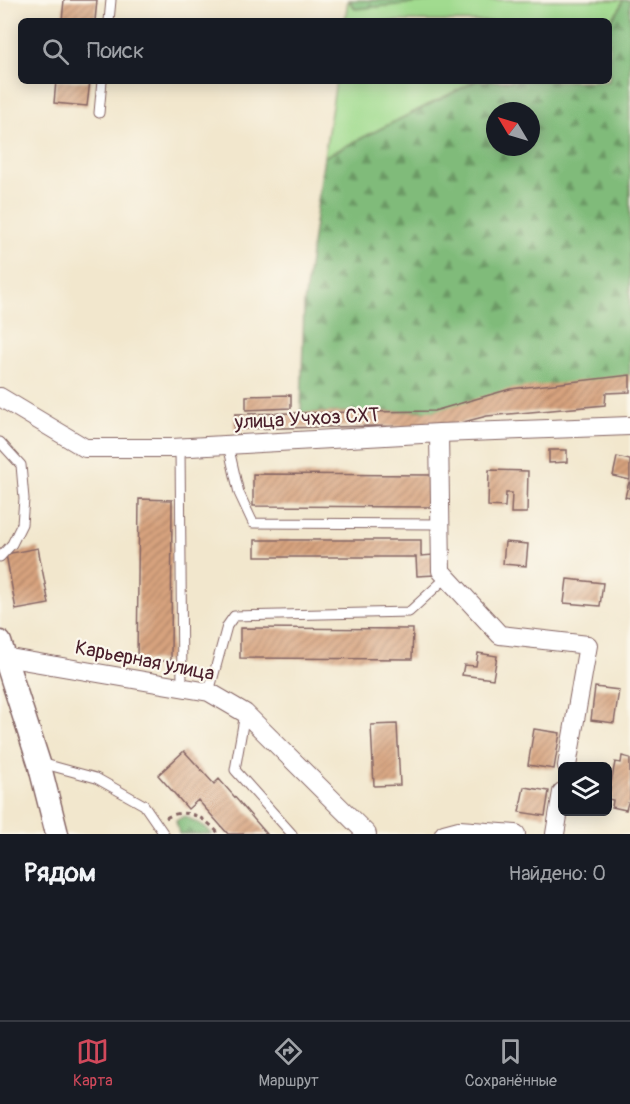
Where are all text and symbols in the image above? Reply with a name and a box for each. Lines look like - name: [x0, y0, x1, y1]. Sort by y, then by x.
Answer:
- search box: [18, 18, 612, 84]
- icon: search: [39, 35, 72, 68]
- text: Поиск: [87, 37, 144, 65]
- north arrow: [486, 102, 540, 156]
- street label: улица Учхоз СХТ: [233, 402, 380, 435]
- street label: Карьерная улица: [73, 635, 217, 686]
- map controls: [558, 762, 612, 816]
- button: layers: [558, 762, 612, 816]
- text: Рядом: [24, 857, 96, 889]
- text: Найдено: 0: [509, 861, 606, 886]
- tab: Карта: [73, 1035, 113, 1091]
- tab: Маршрут: [259, 1035, 319, 1091]
- tab: Сохранённые: [465, 1035, 557, 1091]

